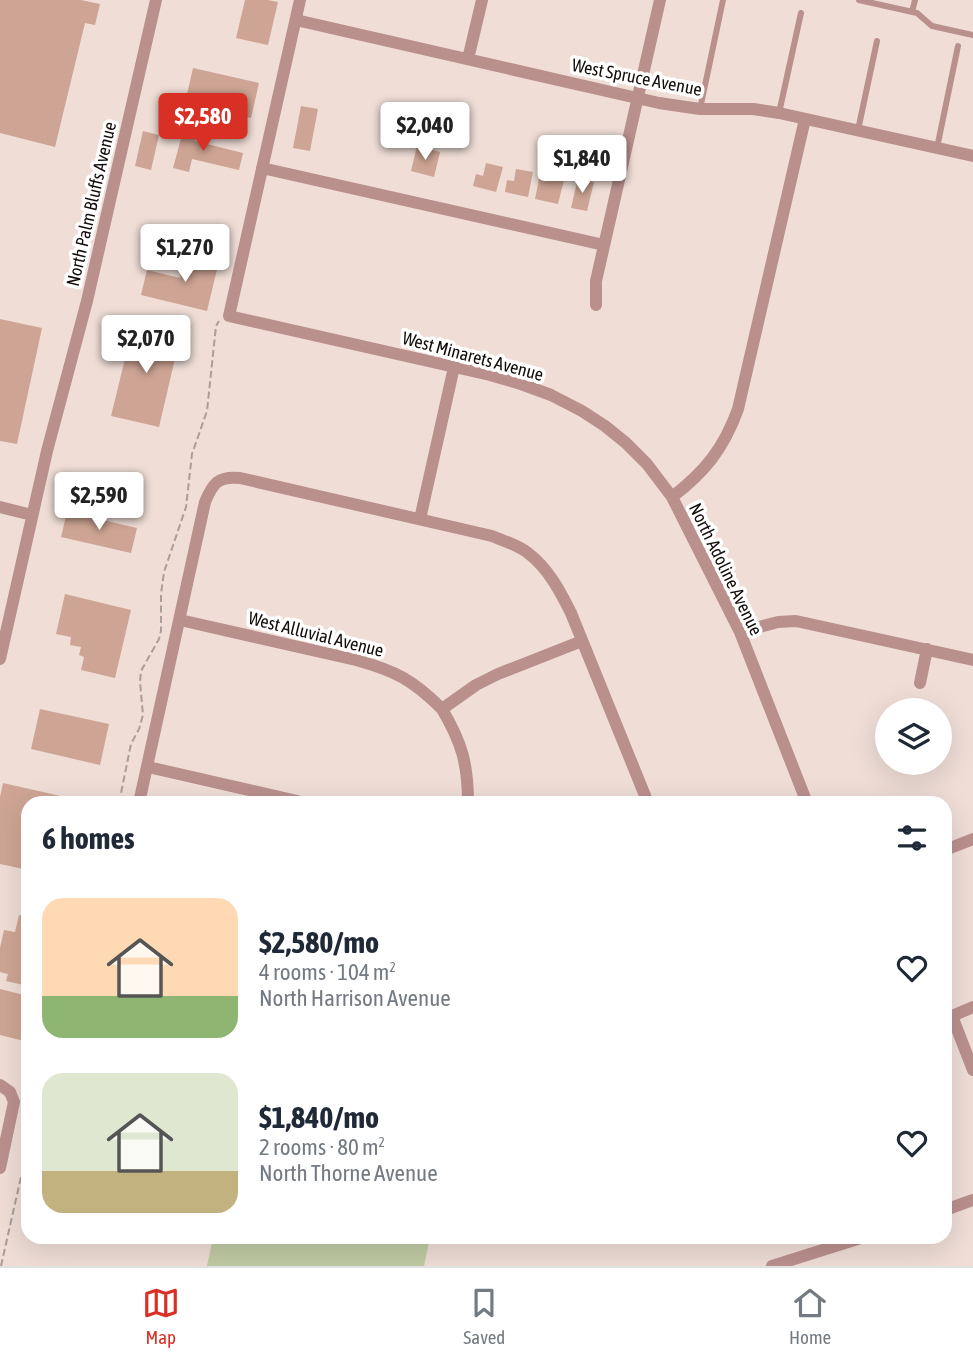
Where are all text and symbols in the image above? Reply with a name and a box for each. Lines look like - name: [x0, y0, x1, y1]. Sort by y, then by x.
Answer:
- street label: West Spruce Avenue: [570, 54, 704, 100]
- pin: $2,580: [146, 94, 260, 153]
- pin: $2,040: [368, 102, 482, 162]
- text: $2,580: [175, 103, 232, 129]
- text: $2,040: [397, 112, 454, 138]
- street label: North Palm Bluffs Avenue: [62, 120, 120, 288]
- pin: $1,840: [525, 136, 639, 195]
- text: $1,840: [554, 145, 611, 171]
- pin: $1,270: [128, 224, 242, 284]
- text: $1,270: [157, 234, 214, 260]
- pin: $2,070: [89, 316, 203, 375]
- text: $2,070: [118, 325, 175, 351]
- street label: West Minarets Avenue: [400, 327, 546, 385]
- pin: $2,590: [42, 472, 156, 532]
- text: $2,590: [71, 482, 128, 508]
- street label: North Adoline Avenue: [685, 499, 767, 639]
- street label: West Alluvial Avenue: [246, 607, 386, 661]
- map controls: [875, 698, 952, 775]
- button: layers: [875, 698, 952, 775]
- icon: filters: [893, 819, 931, 857]
- text: 6 homes: [42, 821, 135, 855]
- text: $2,580/mo: [259, 925, 379, 959]
- icon: home: [98, 926, 182, 1010]
- icon: heart: [893, 949, 931, 987]
- text: 4 rooms · 104 m²: [259, 959, 396, 985]
- text: North Harrison Avenue: [259, 985, 451, 1011]
- text: $1,840/mo: [259, 1100, 379, 1134]
- icon: home: [98, 1101, 182, 1185]
- icon: heart: [893, 1124, 931, 1162]
- text: 2 rooms · 80 m²: [259, 1134, 385, 1160]
- text: North Thorne Avenue: [259, 1160, 438, 1186]
- tab: Map: [142, 1284, 180, 1348]
- tab: Saved: [463, 1284, 505, 1348]
- tab: Home: [789, 1284, 831, 1348]

